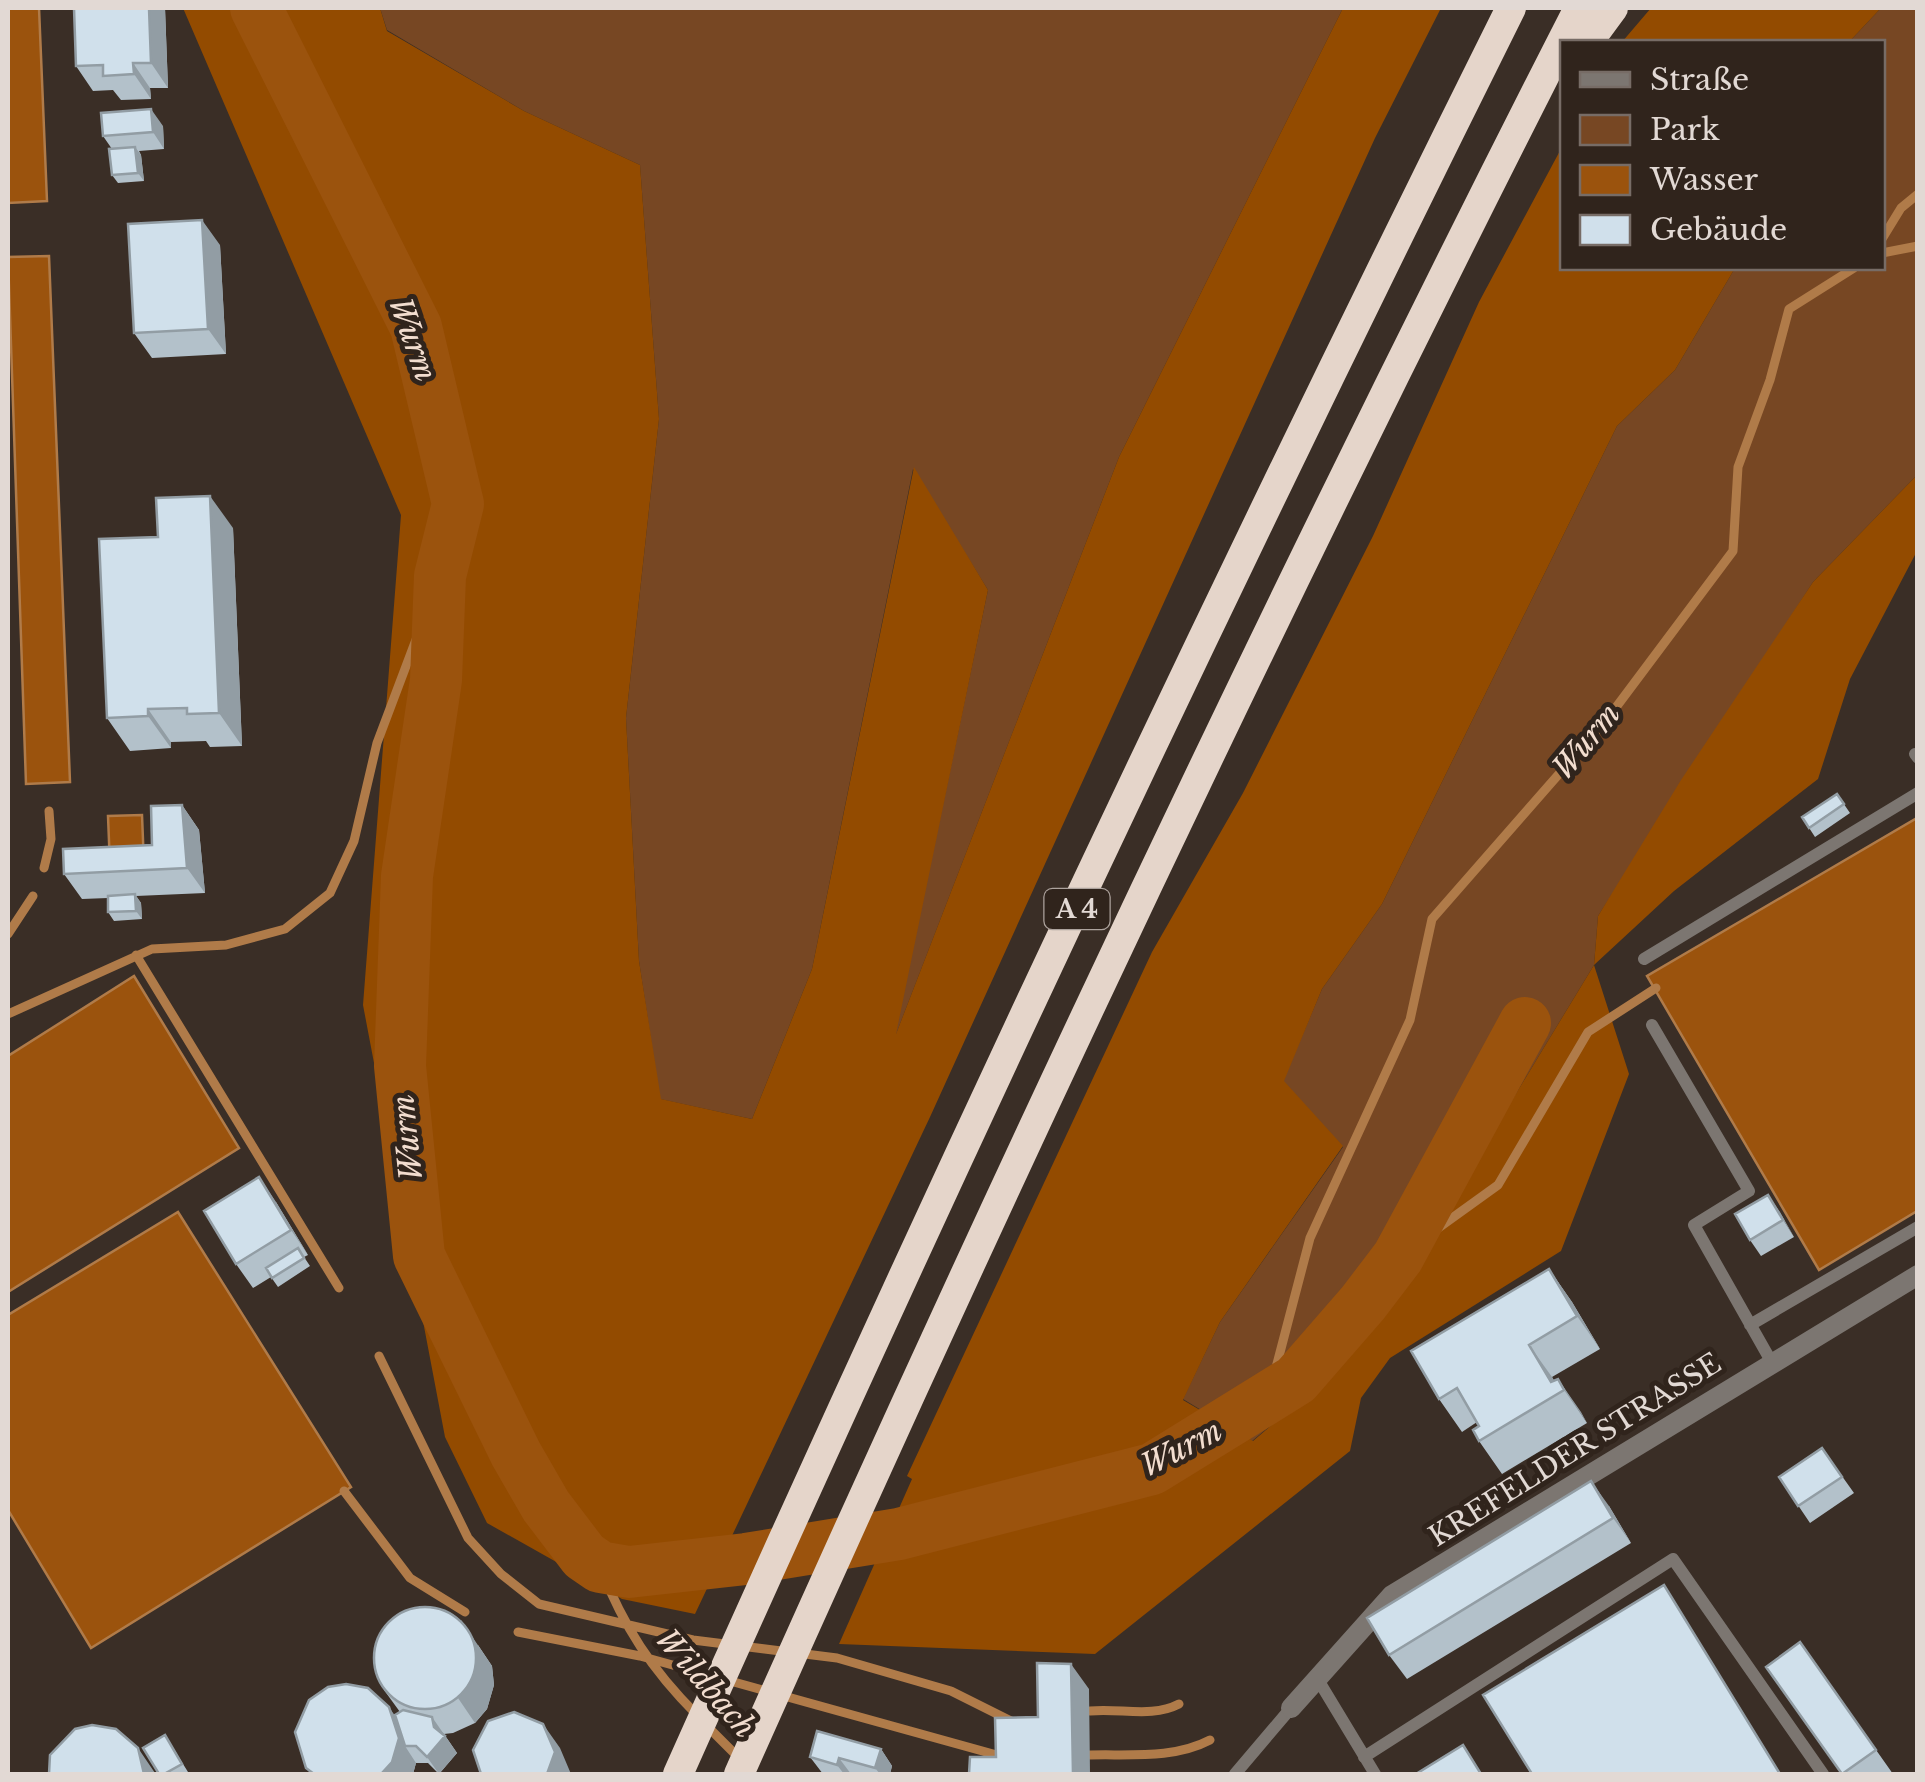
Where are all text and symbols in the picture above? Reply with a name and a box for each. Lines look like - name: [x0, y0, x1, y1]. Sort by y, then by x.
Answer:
- legend: [1560, 40, 1885, 270]
- text: Straße: [1650, 61, 1749, 98]
- text: Park: [1650, 111, 1720, 148]
- text: Wasser: [1649, 161, 1759, 198]
- text: Gebäude: [1650, 211, 1787, 248]
- water label: Wurm: [381, 292, 445, 386]
- water label: Wurm: [1544, 696, 1628, 786]
- road number: A 4: [1044, 889, 1110, 929]
- water label: Wurm: [384, 1093, 430, 1183]
- street label: KREFELDER STRASSE: [1422, 1346, 1728, 1554]
- water label: Wurm: [1134, 1412, 1228, 1484]
- water label: Wildbach: [648, 1621, 764, 1745]

